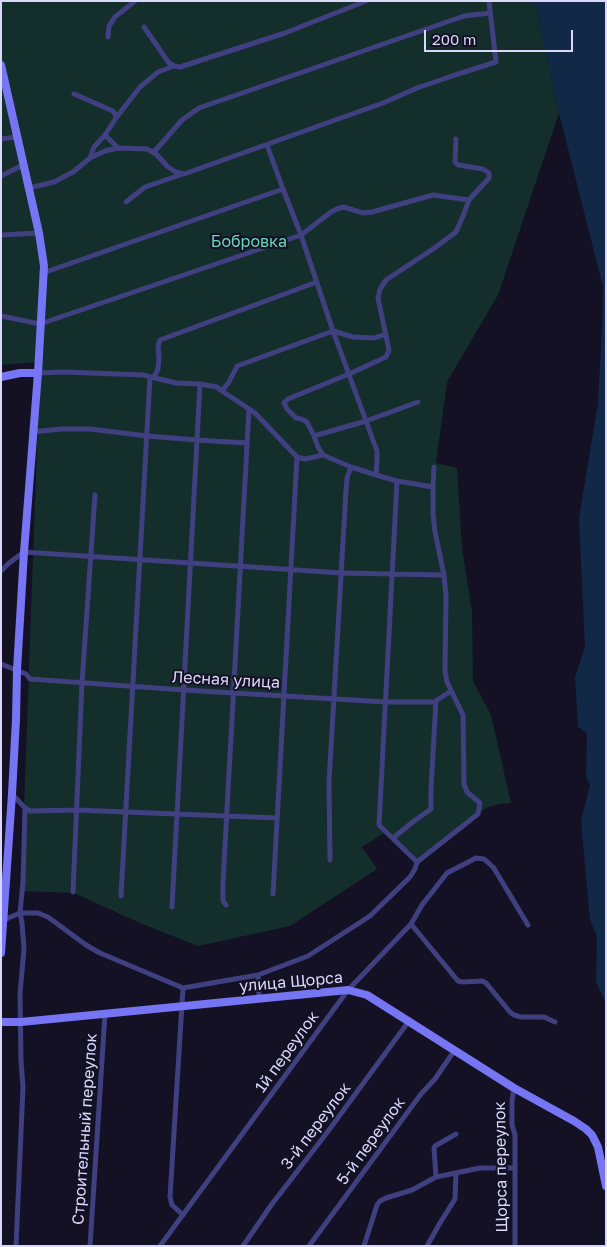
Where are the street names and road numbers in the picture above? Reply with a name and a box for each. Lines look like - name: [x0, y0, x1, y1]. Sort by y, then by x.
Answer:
- street label: Лесная улица: [171, 668, 281, 692]
- street label: улица Щорса: [238, 968, 344, 996]
- street label: 1й переулок: [251, 1008, 323, 1096]
- street label: Строительный переулок: [69, 1032, 101, 1226]
- street label: 3-й переулок: [277, 1079, 355, 1173]
- street label: 5-й переулок: [333, 1093, 409, 1189]
- street label: Щорса переулок: [490, 1101, 512, 1233]

